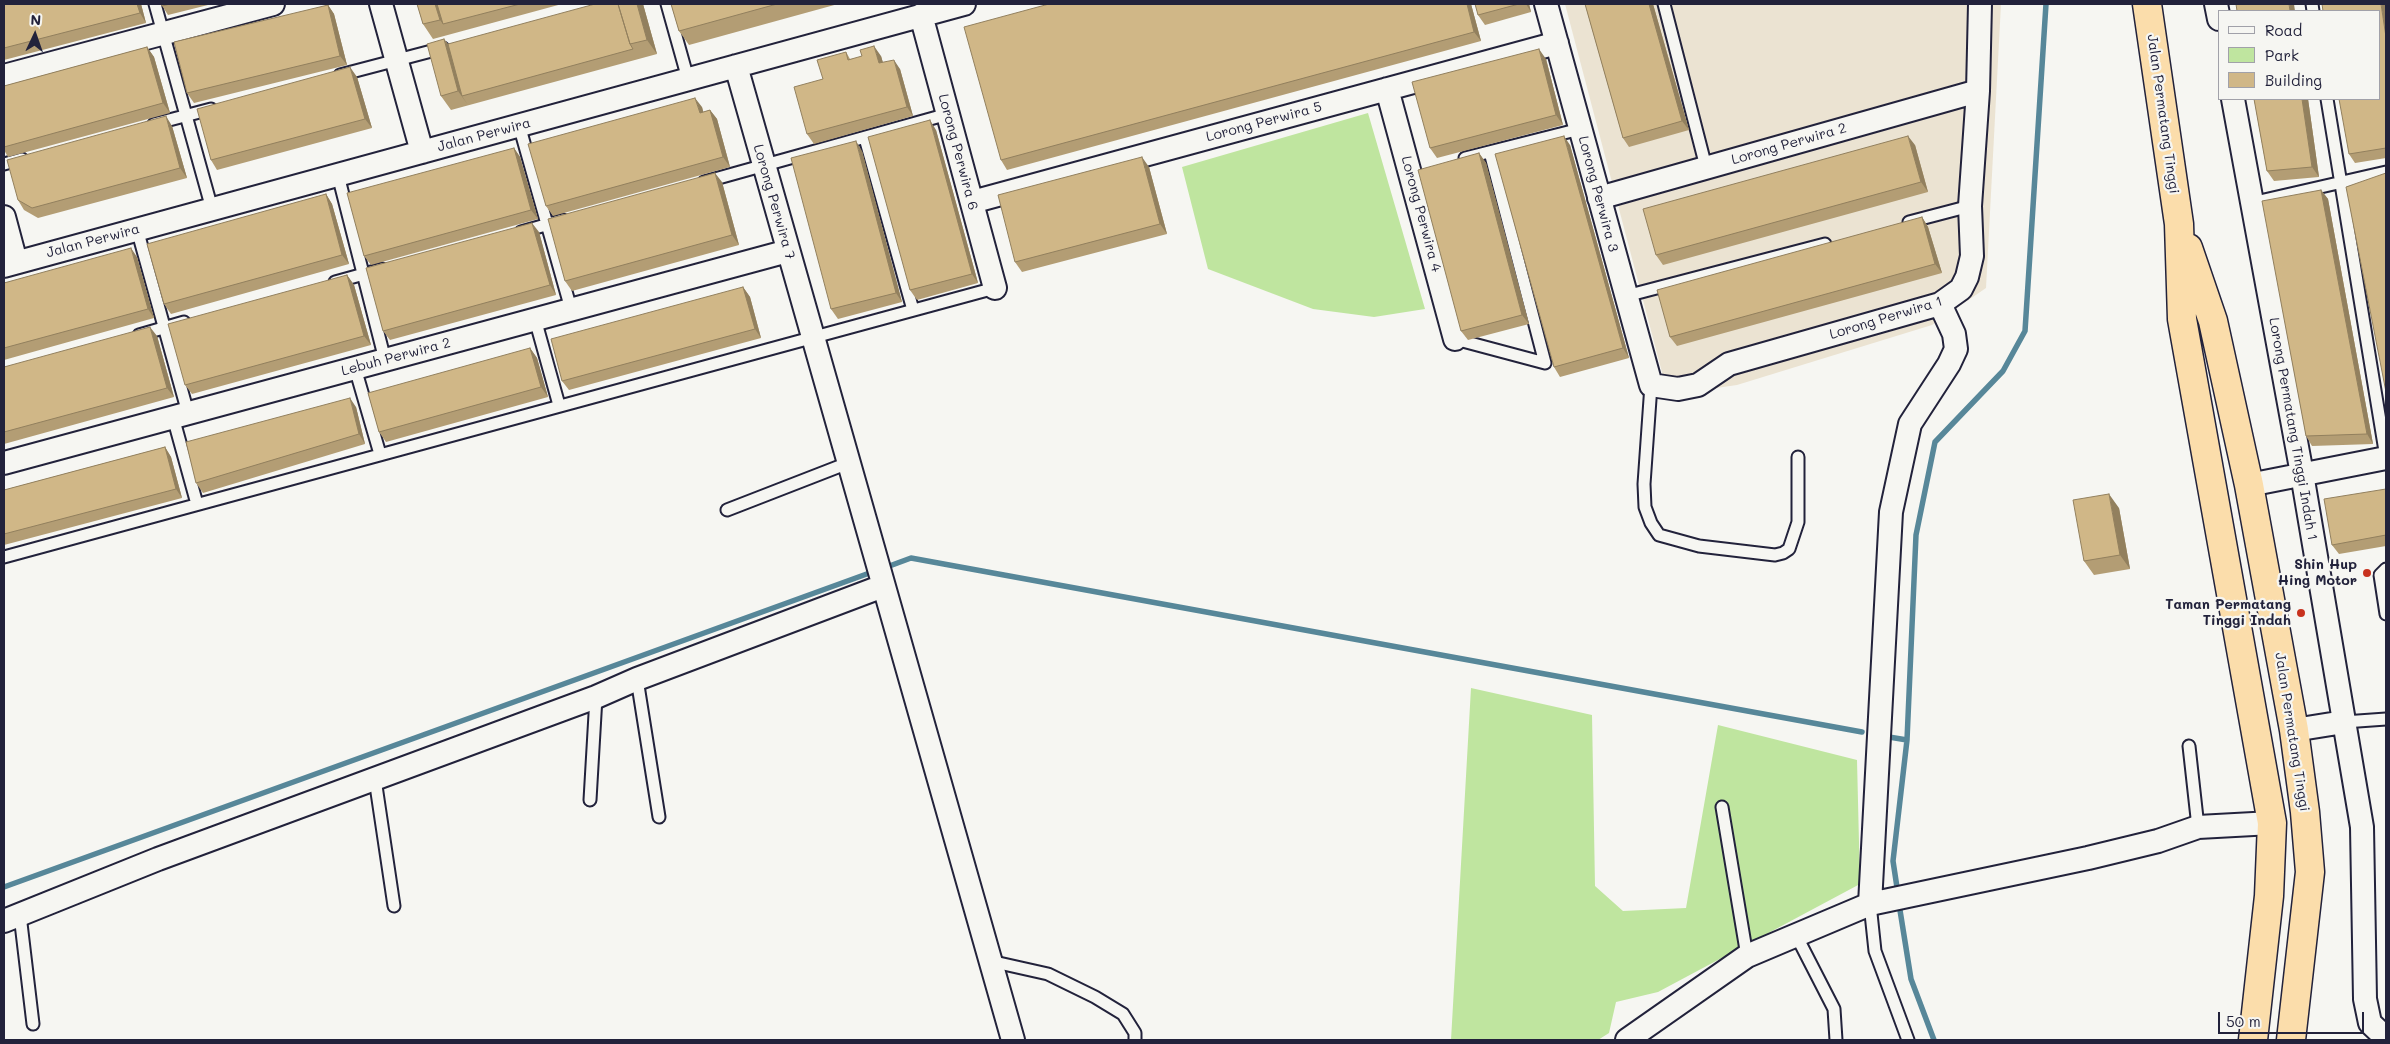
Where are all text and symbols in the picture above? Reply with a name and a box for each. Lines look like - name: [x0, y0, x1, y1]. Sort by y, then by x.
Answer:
- north arrow: [10, 10, 60, 60]
- text: N: [30, 10, 42, 29]
- legend: [2218, 10, 2380, 100]
- text: Road: [2265, 20, 2302, 40]
- street label: Jalan Permatang Tinggi: [2144, 33, 2182, 195]
- text: Park: [2265, 45, 2299, 65]
- text: Building: [2265, 70, 2322, 90]
- street label: Lorong Perwira 6: [934, 92, 982, 212]
- street label: Lorong Perwira 5: [1204, 98, 1324, 146]
- street label: Jalan Perwira: [435, 114, 533, 156]
- street label: Lorong Perwira 2: [1730, 120, 1848, 168]
- street label: Lorong Perwira 3: [1574, 134, 1622, 254]
- street label: Lorong Perwira 7: [750, 143, 798, 261]
- street label: Lorong Perwira 4: [1397, 154, 1445, 274]
- street label: Jalan Perwira: [44, 220, 142, 262]
- street label: Lorong Perwira 1: [1827, 293, 1945, 343]
- street label: Lorong Permatang Tinggi Indah 1: [2265, 316, 2321, 542]
- street label: Lebuh Perwira 2: [340, 334, 452, 380]
- place label: Shin Hup Hing Motor: [2278, 557, 2357, 590]
- marker: Shin Hup Hing Motor: [2361, 567, 2373, 579]
- place label: Taman Permatang Tinggi Indah: [2165, 597, 2291, 630]
- marker: Taman Permatang Tinggi Indah: [2295, 607, 2307, 619]
- street label: Jalan Permatang Tinggi: [2271, 651, 2313, 813]
- scale bar: [2220, 1002, 2366, 1034]
- text: 50 m: [2226, 1011, 2261, 1031]

